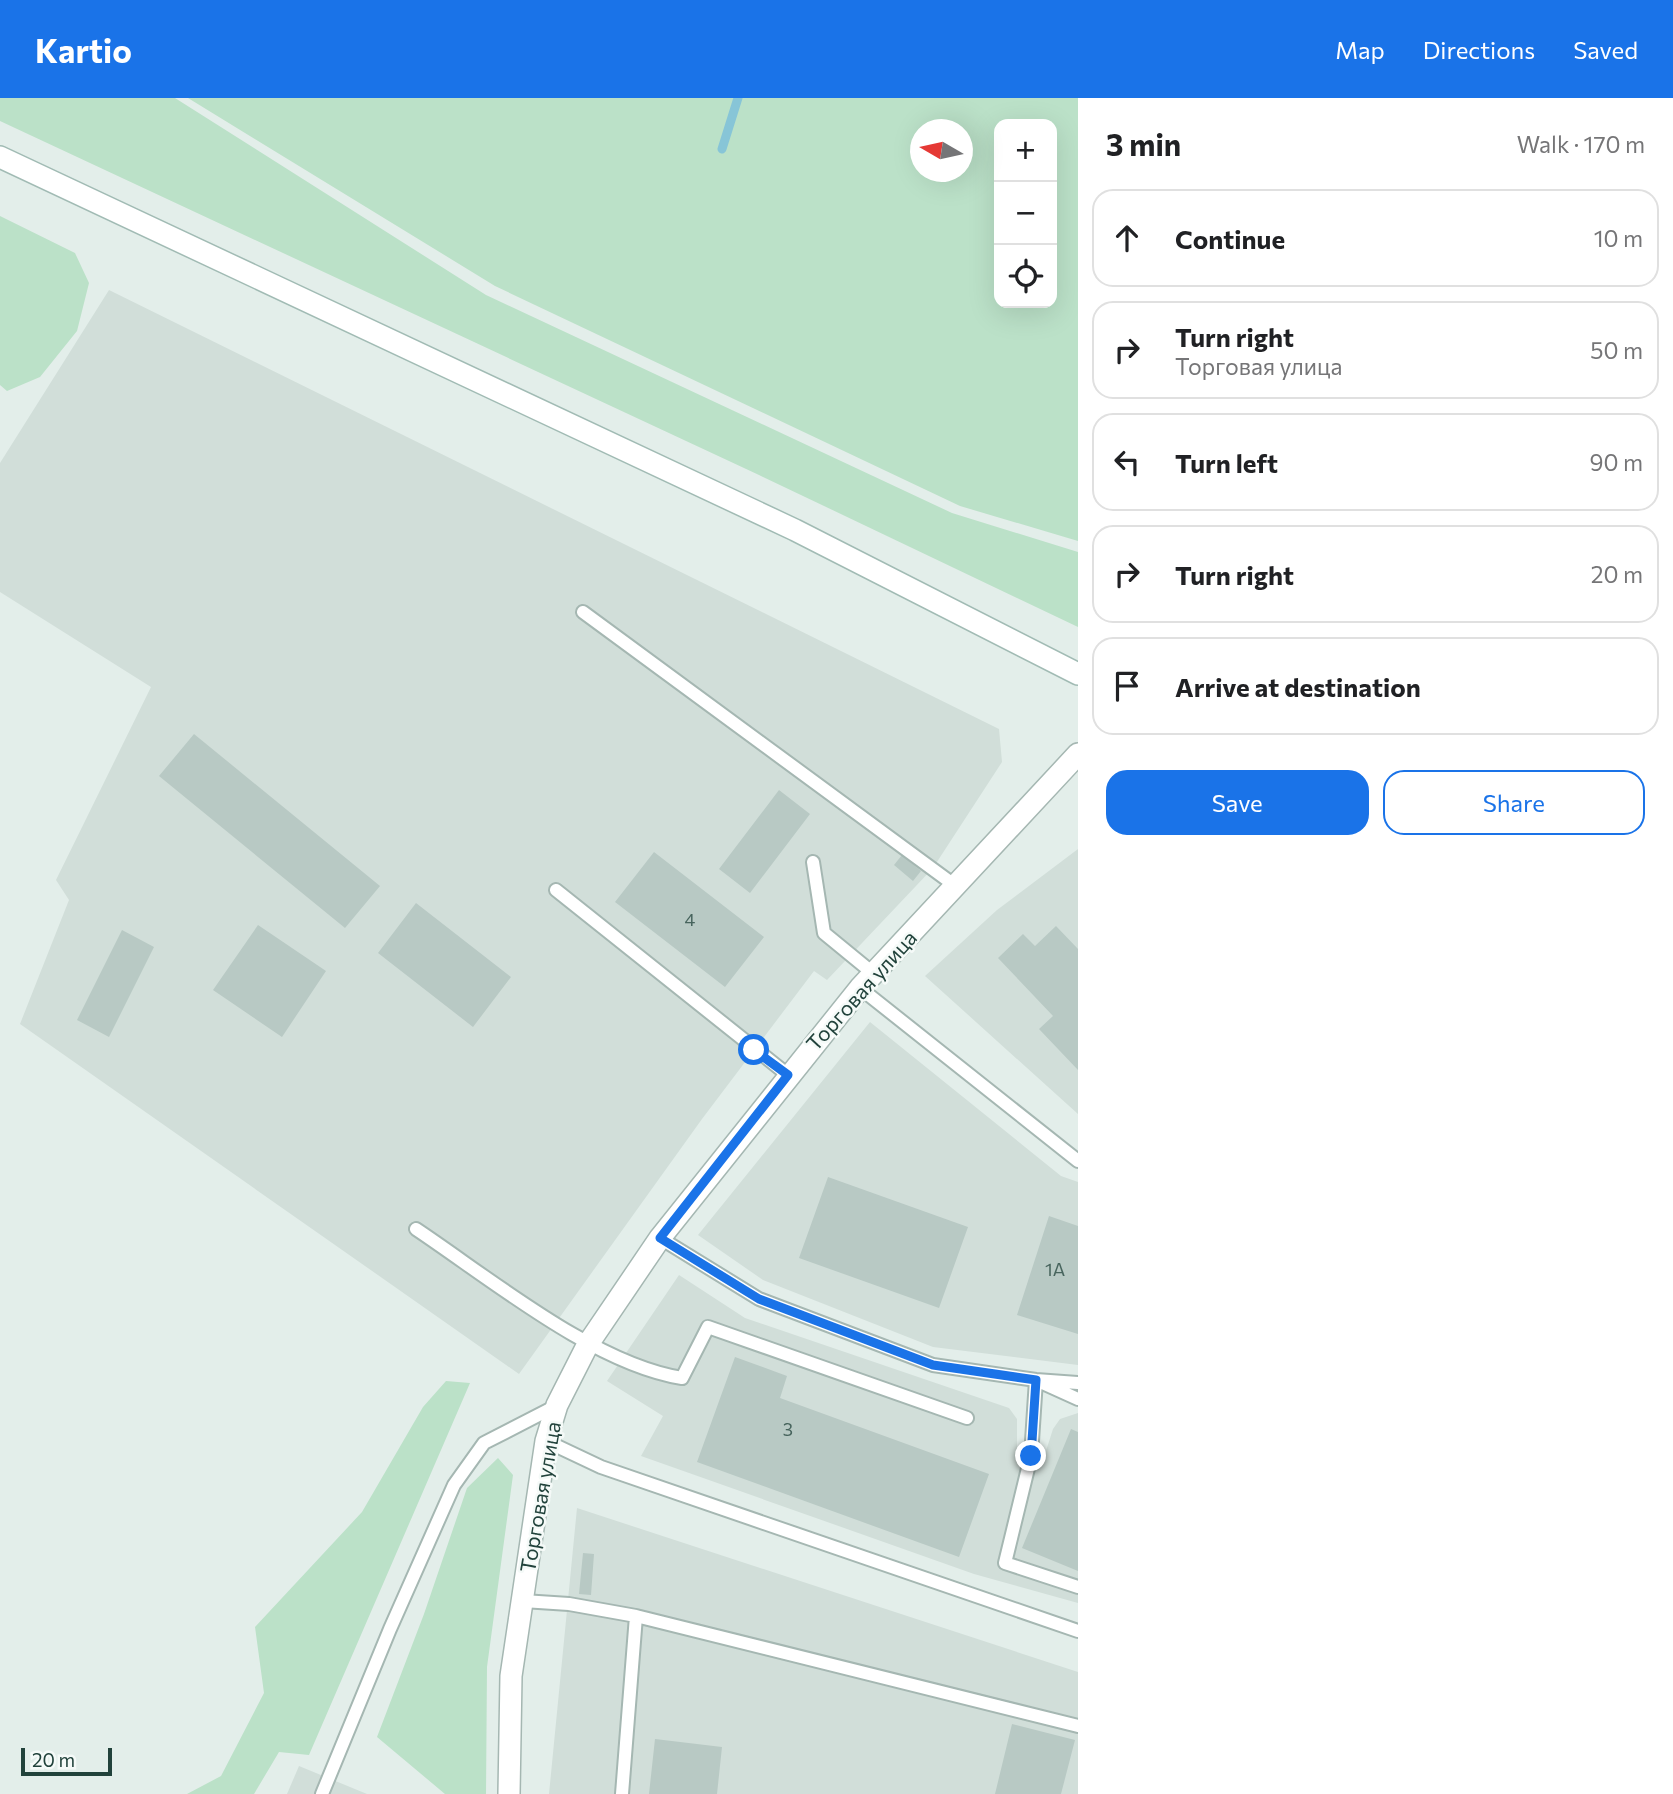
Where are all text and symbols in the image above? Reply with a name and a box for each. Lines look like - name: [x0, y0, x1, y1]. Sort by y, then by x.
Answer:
- text: Kartio: [35, 29, 132, 70]
- text: Map: [1335, 35, 1385, 64]
- text: Directions: [1423, 35, 1535, 64]
- text: Saved: [1573, 35, 1638, 64]
- north arrow: [910, 119, 973, 182]
- map controls: [994, 119, 1057, 308]
- button: +: [994, 119, 1057, 182]
- text: 3 min: [1106, 125, 1181, 162]
- text: Walk · 170 m: [1517, 130, 1645, 158]
- button: −: [994, 182, 1057, 245]
- icon: ahead: [1108, 219, 1146, 257]
- text: Continue: [1175, 223, 1285, 254]
- text: 10 m: [1594, 224, 1643, 252]
- button: locate: [994, 245, 1057, 308]
- text: Turn right: [1175, 321, 1294, 352]
- icon: right: [1108, 331, 1146, 369]
- text: 50 m: [1590, 336, 1643, 364]
- text: Торговая улица: [1175, 352, 1342, 380]
- icon: left: [1108, 443, 1146, 481]
- text: Turn left: [1175, 447, 1278, 478]
- text: 90 m: [1590, 448, 1643, 476]
- icon: right: [1108, 555, 1146, 593]
- text: Turn right: [1175, 559, 1294, 590]
- text: 20 m: [1591, 560, 1643, 588]
- icon: arrive: [1108, 667, 1146, 705]
- text: Arrive at destination: [1175, 671, 1421, 702]
- button: Save: [1106, 770, 1369, 835]
- button: Share: [1383, 770, 1645, 835]
- house number: 4: [685, 908, 696, 930]
- street label: Торговая улица: [800, 925, 921, 1055]
- route start: [738, 1034, 769, 1065]
- house number: 1А: [1045, 1258, 1065, 1280]
- house number: 3: [783, 1418, 793, 1440]
- street label: Торговая улица: [514, 1419, 565, 1574]
- route end: [1015, 1440, 1046, 1471]
- scale bar: [21, 1745, 112, 1777]
- text: 20 m: [32, 1748, 75, 1771]

